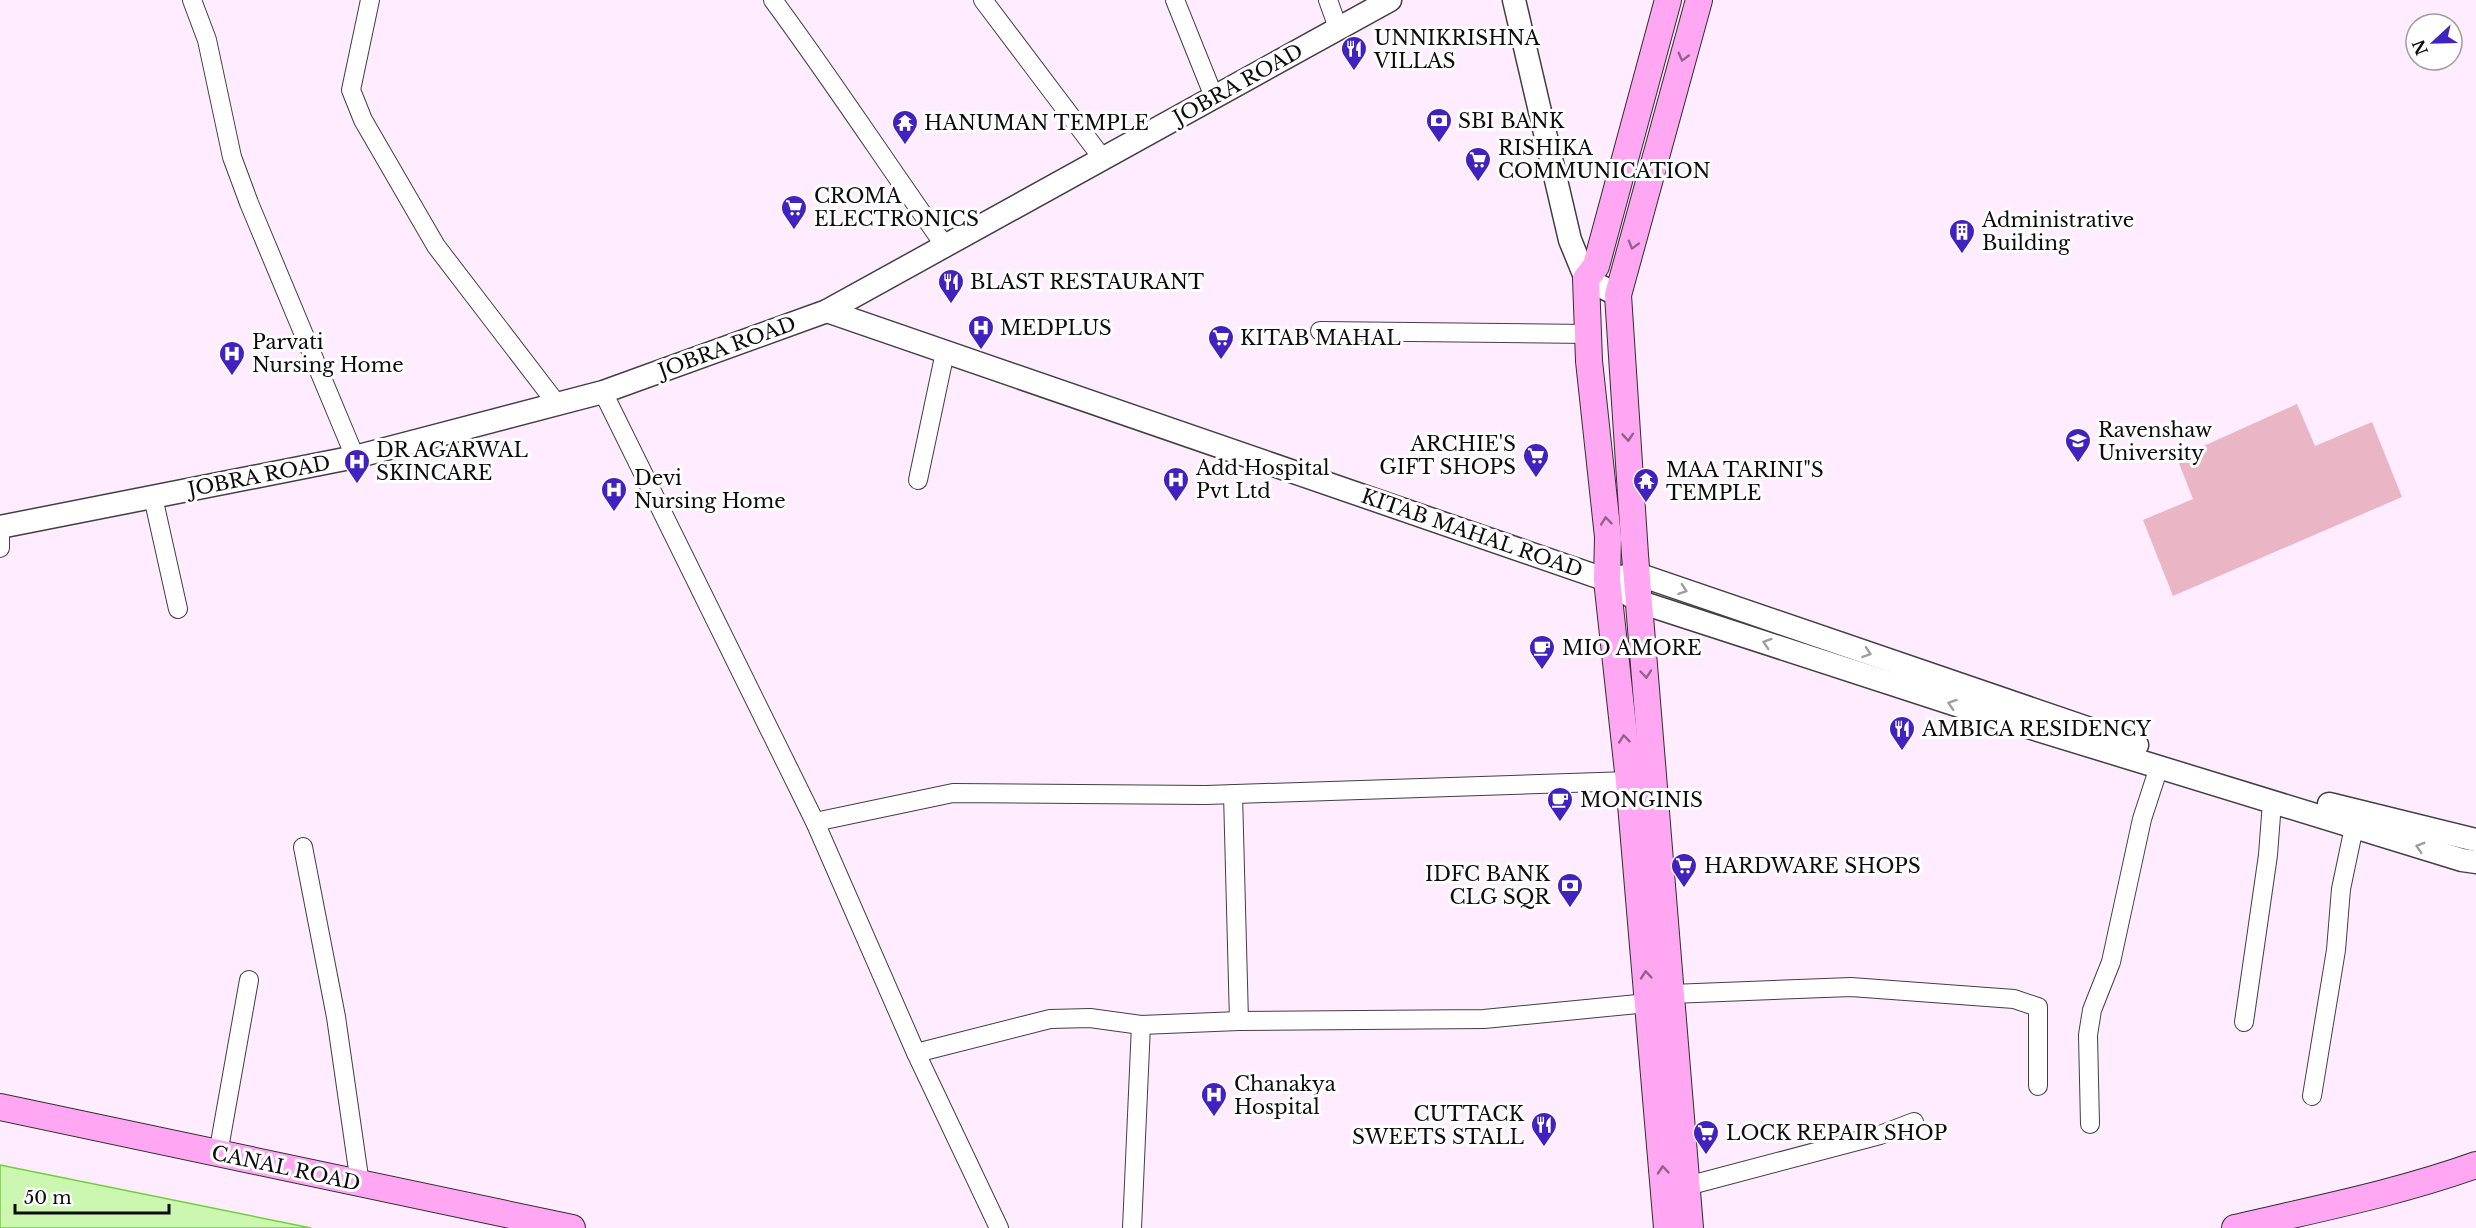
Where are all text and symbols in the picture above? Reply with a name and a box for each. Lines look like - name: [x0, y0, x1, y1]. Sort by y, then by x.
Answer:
- north arrow: [2404, 12, 2464, 72]
- place label: UNNIKRISHNA VILLAS: [1373, 26, 1540, 73]
- restaurant icon: UNNIKRISHNA VILLAS: [1339, 34, 1369, 72]
- text: N: [2408, 37, 2432, 58]
- street label: JOBRA ROAD: [1166, 38, 1307, 131]
- one-way arrow: [1678, 51, 1691, 61]
- bank icon: SBI BANK: [1424, 106, 1454, 144]
- temple icon: HANUMAN TEMPLE: [890, 108, 920, 146]
- place label: SBI BANK: [1458, 109, 1565, 133]
- place label: HANUMAN TEMPLE: [924, 111, 1149, 135]
- place label: RISHIKA COMMUNICATION: [1498, 136, 1710, 183]
- supermarket icon: RISHIKA COMMUNICATION: [1463, 145, 1493, 183]
- place label: CROMA ELECTRONICS: [814, 184, 979, 231]
- supermarket icon: CROMA ELECTRONICS: [779, 193, 809, 231]
- place label: Administrative Building: [1981, 208, 2134, 255]
- building icon: Administrative Building: [1947, 217, 1977, 255]
- one-way arrow: [1628, 239, 1640, 250]
- restaurant icon: BLAST RESTAURANT: [936, 267, 966, 305]
- place label: BLAST RESTAURANT: [970, 270, 1204, 294]
- street label: JOBRA ROAD: [652, 311, 799, 384]
- hospital icon: MEDPLUS: [966, 313, 996, 351]
- place label: MEDPLUS: [1000, 316, 1112, 340]
- supermarket icon: KITAB MAHAL: [1206, 323, 1236, 361]
- place label: KITAB MAHAL: [1240, 326, 1401, 350]
- place label: Parvati Nursing Home: [252, 330, 404, 377]
- hospital icon: Parvati Nursing Home: [217, 339, 247, 377]
- place label: Ravenshaw University: [2098, 418, 2212, 465]
- school or university icon: Ravenshaw University: [2063, 426, 2093, 464]
- place label: ARCHIE'S GIFT SHOPS: [1379, 432, 1516, 479]
- one-way arrow: [1621, 433, 1634, 442]
- place label: DR AGARWAL SKINCARE: [376, 438, 528, 485]
- supermarket icon: ARCHIE'S GIFT SHOPS: [1521, 441, 1551, 479]
- hospital icon: DR AGARWAL SKINCARE: [342, 447, 372, 485]
- street label: JOBRA ROAD: [183, 450, 332, 502]
- place label: Add Hospital Pvt Ltd: [1195, 456, 1330, 503]
- place label: MAA TARINI"S TEMPLE: [1666, 458, 1824, 505]
- hospital icon: Add Hospital Pvt Ltd: [1161, 465, 1191, 503]
- place label: Devi Nursing Home: [634, 466, 786, 513]
- temple icon: MAA TARINI"S TEMPLE: [1631, 466, 1661, 504]
- hospital icon: Devi Nursing Home: [599, 475, 629, 513]
- street label: KITAB MAHAL ROAD: [1358, 484, 1586, 582]
- one-way arrow: [1600, 517, 1613, 526]
- one-way arrow: [1677, 583, 1688, 596]
- cafe icon: MIO AMORE: [1527, 633, 1557, 671]
- place label: MIO AMORE: [1562, 636, 1702, 660]
- one-way arrow: [1762, 638, 1773, 650]
- one-way arrow: [1862, 646, 1872, 659]
- one-way arrow: [1639, 669, 1652, 678]
- one-way arrow: [1947, 698, 1958, 711]
- restaurant icon: AMBICA RESIDENCY: [1887, 714, 1917, 752]
- place label: AMBICA RESIDENCY: [1921, 717, 2151, 741]
- one-way arrow: [1618, 735, 1631, 744]
- cafe icon: MONGINIS: [1545, 785, 1575, 823]
- place label: MONGINIS: [1580, 788, 1703, 812]
- one-way arrow: [2415, 842, 2426, 854]
- supermarket icon: HARDWARE SHOPS: [1669, 851, 1699, 889]
- place label: HARDWARE SHOPS: [1704, 854, 1921, 878]
- place label: IDFC BANK CLG SQR: [1425, 862, 1551, 909]
- bank icon: IDFC BANK CLG SQR: [1555, 871, 1585, 909]
- one-way arrow: [1640, 971, 1653, 980]
- place label: Chanakya Hospital: [1234, 1072, 1337, 1119]
- hospital icon: Chanakya Hospital: [1199, 1080, 1229, 1118]
- place label: CUTTACK SWEETS STALL: [1352, 1102, 1524, 1149]
- restaurant icon: CUTTACK SWEETS STALL: [1529, 1110, 1559, 1148]
- supermarket icon: LOCK REPAIR SHOP: [1691, 1118, 1721, 1156]
- place label: LOCK REPAIR SHOP: [1726, 1121, 1947, 1145]
- street label: CANAL ROAD: [210, 1141, 362, 1195]
- one-way arrow: [1656, 1165, 1669, 1174]
- scale bar: [15, 1177, 170, 1215]
- text: 50 m: [24, 1187, 72, 1209]

